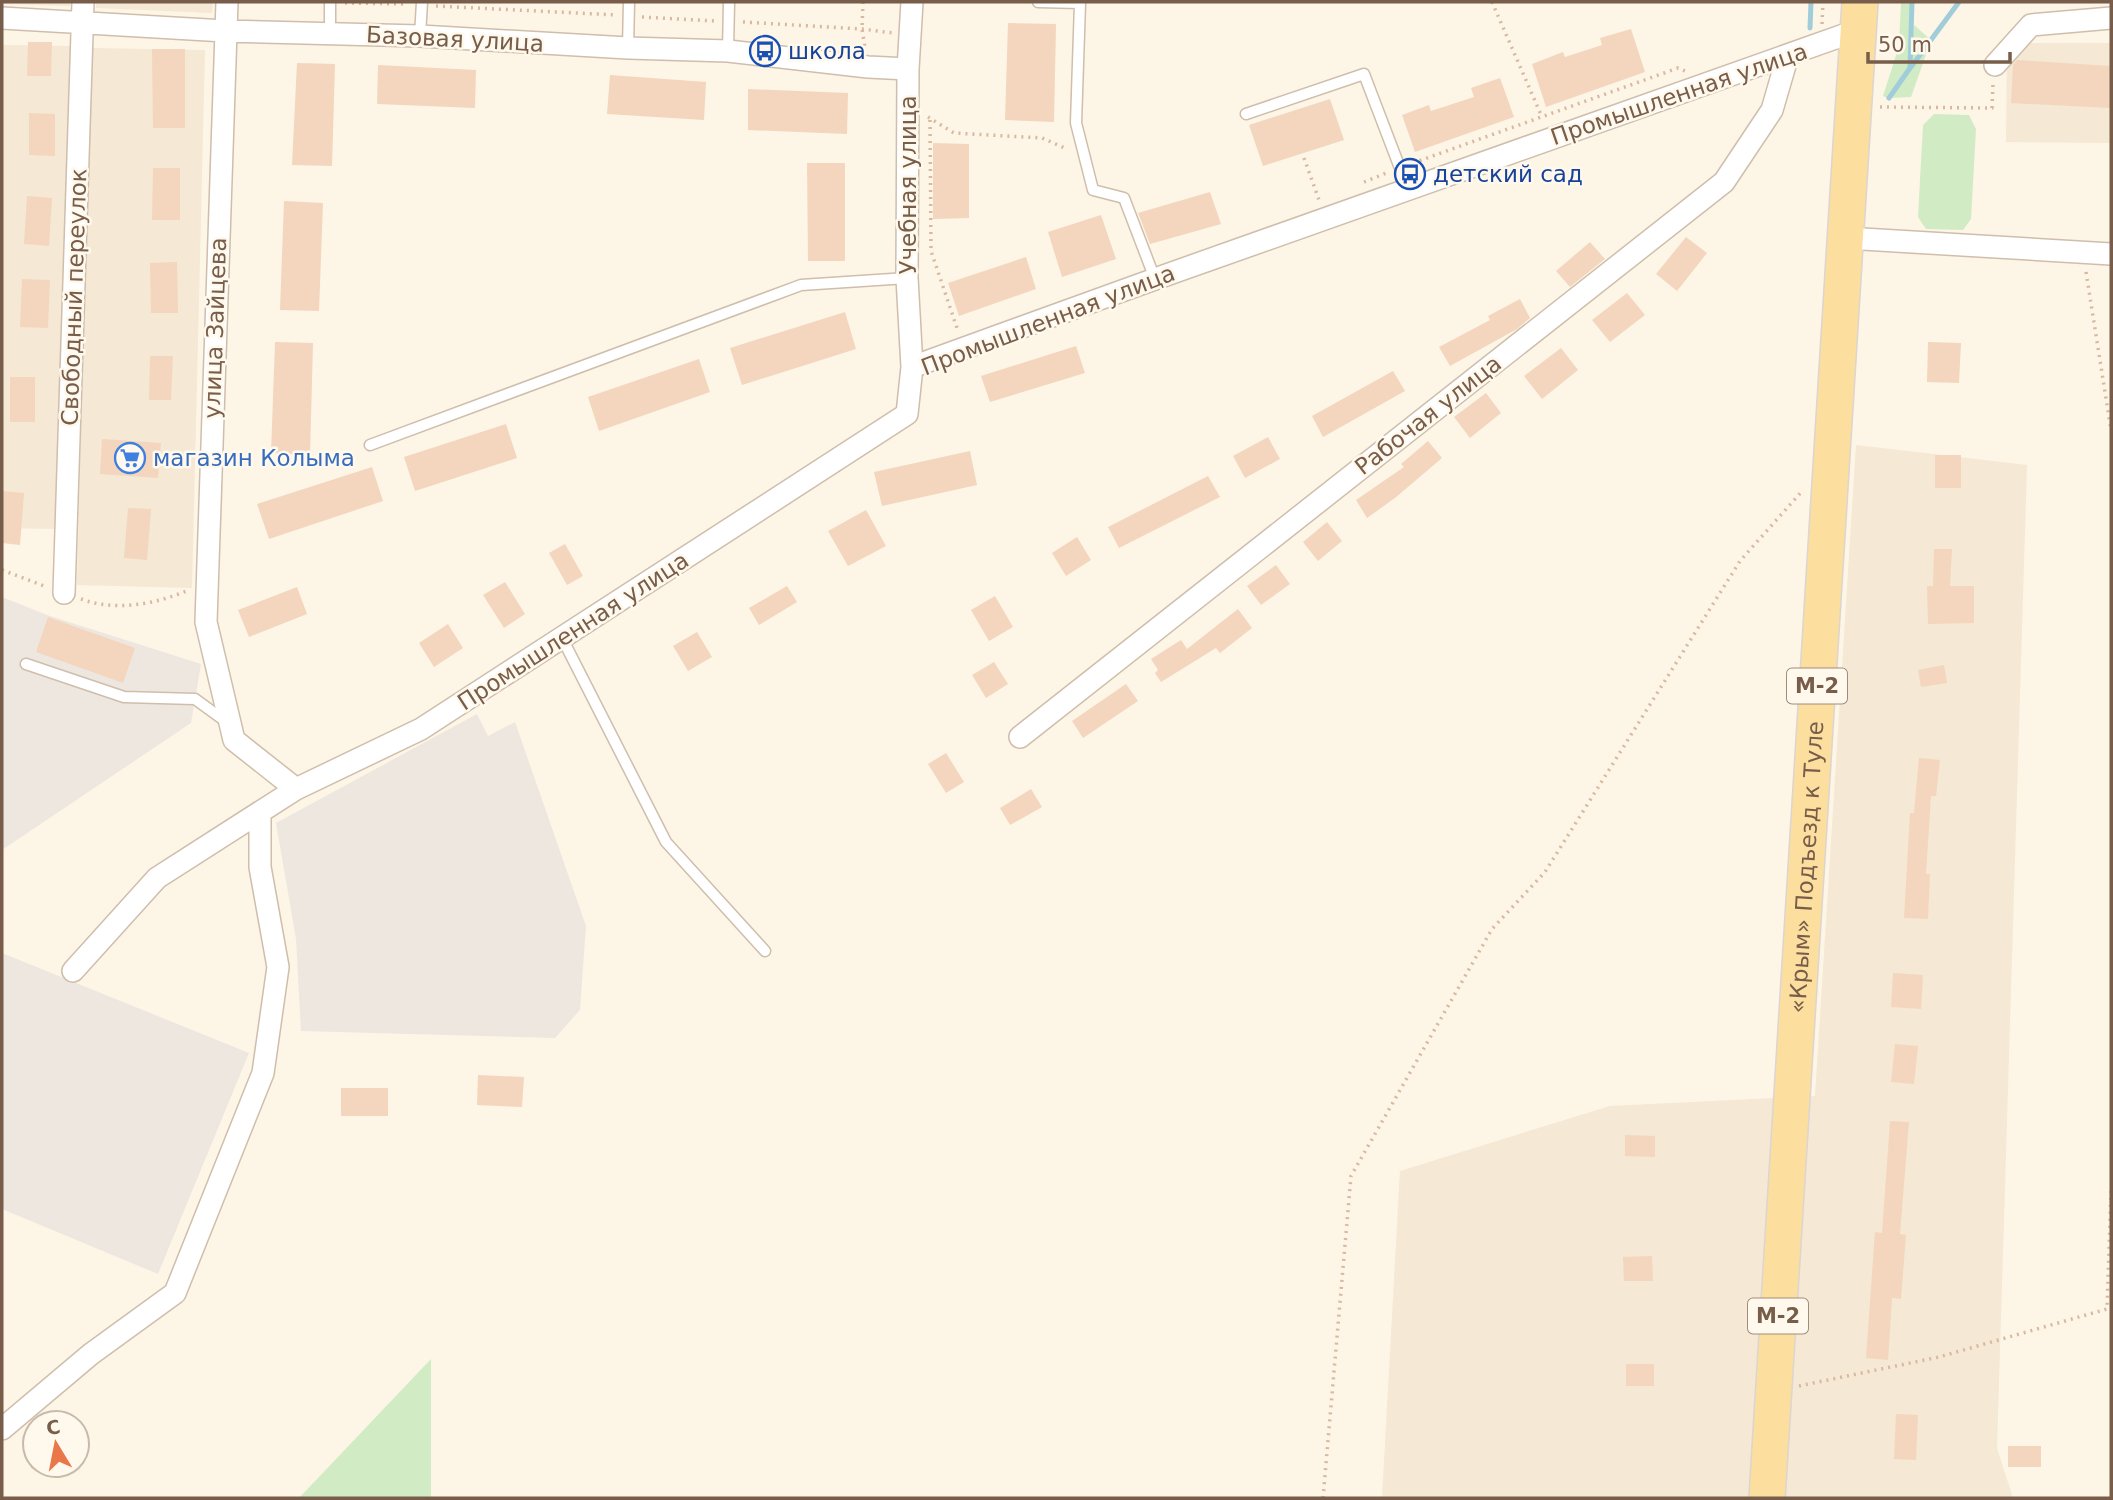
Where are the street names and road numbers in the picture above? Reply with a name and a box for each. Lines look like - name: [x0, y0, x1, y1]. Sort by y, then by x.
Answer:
- street label: Базовая улица: [365, 21, 545, 57]
- street label: Промышленная улица: [1547, 38, 1811, 150]
- street label: Учебная улица: [895, 95, 921, 275]
- street label: Свободный переулок: [57, 168, 91, 426]
- street label: улица Зайцева: [199, 237, 231, 419]
- street label: Промышленная улица: [917, 260, 1179, 380]
- street label: Рабочая улица: [1350, 350, 1506, 480]
- street label: Промышленная улица: [453, 547, 693, 715]
- road number: М-2: [1787, 668, 1847, 704]
- street label: «Крым» Подъезд к Туле: [1784, 720, 1828, 1014]
- road number: М-2: [1748, 1298, 1808, 1334]

